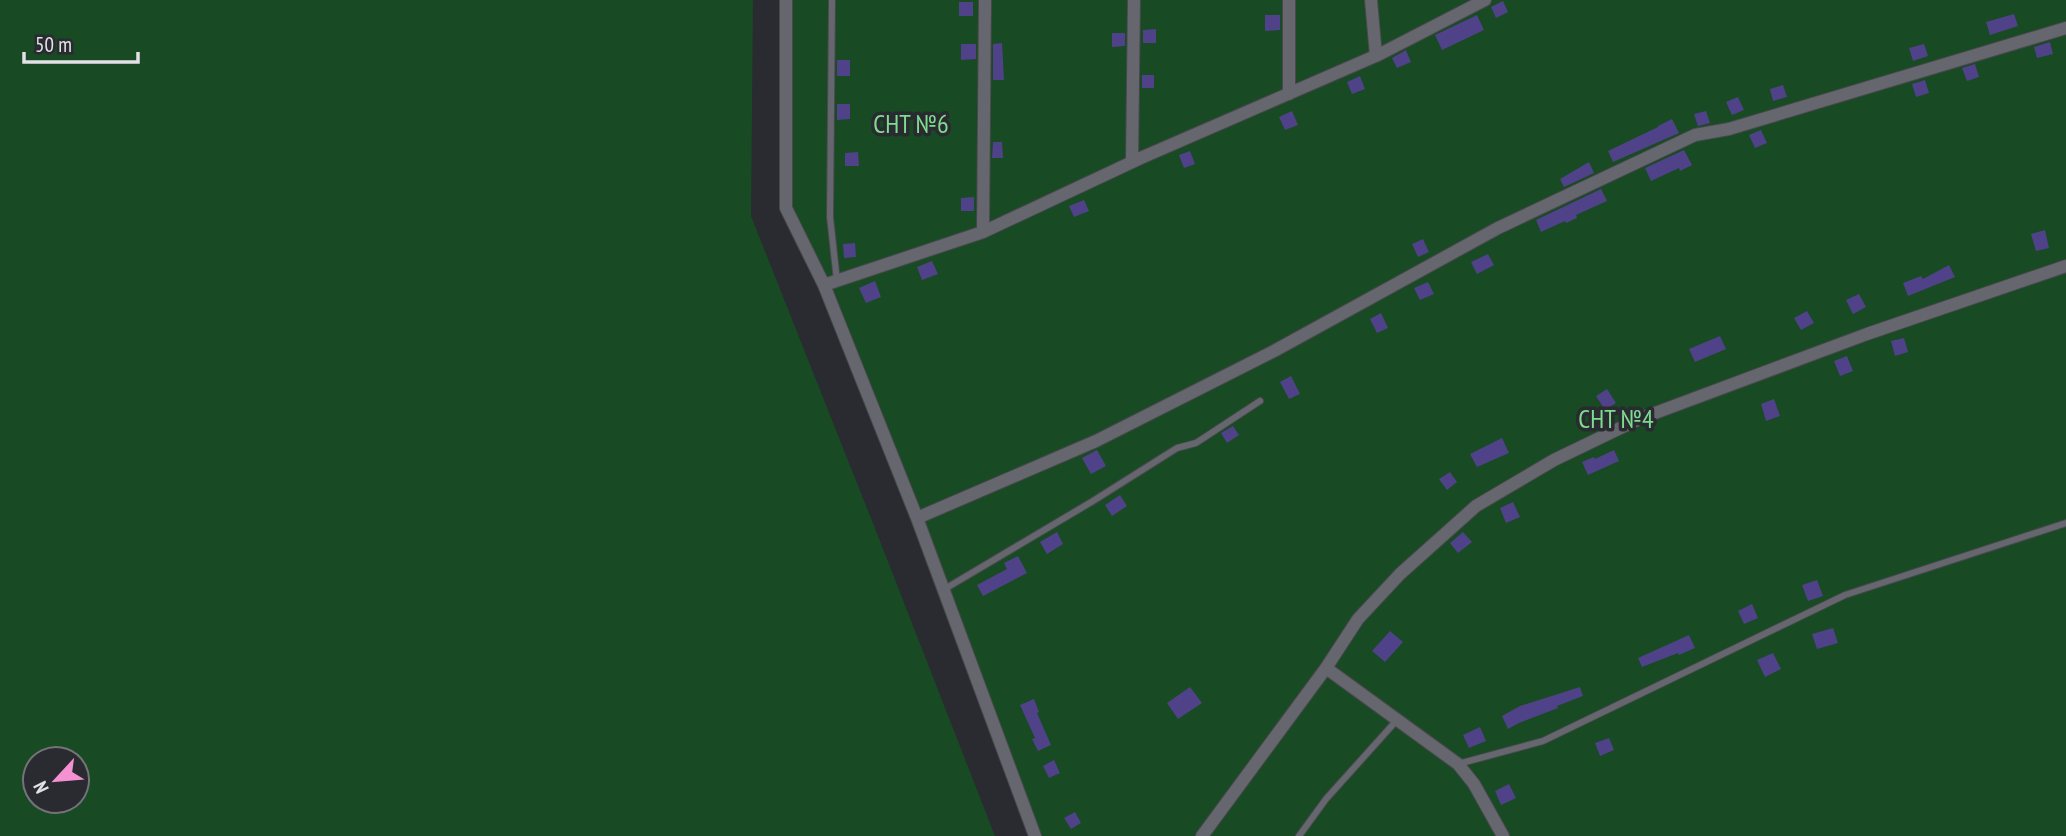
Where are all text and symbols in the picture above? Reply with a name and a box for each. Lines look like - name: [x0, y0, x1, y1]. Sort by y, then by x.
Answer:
- scale bar: [24, 21, 138, 65]
- text: 50 m: [35, 31, 72, 58]
- park label: СНТ №6: [873, 107, 949, 140]
- park label: СНТ №4: [1578, 402, 1654, 435]
- north arrow: [21, 745, 91, 815]
- text: N: [28, 778, 54, 797]

